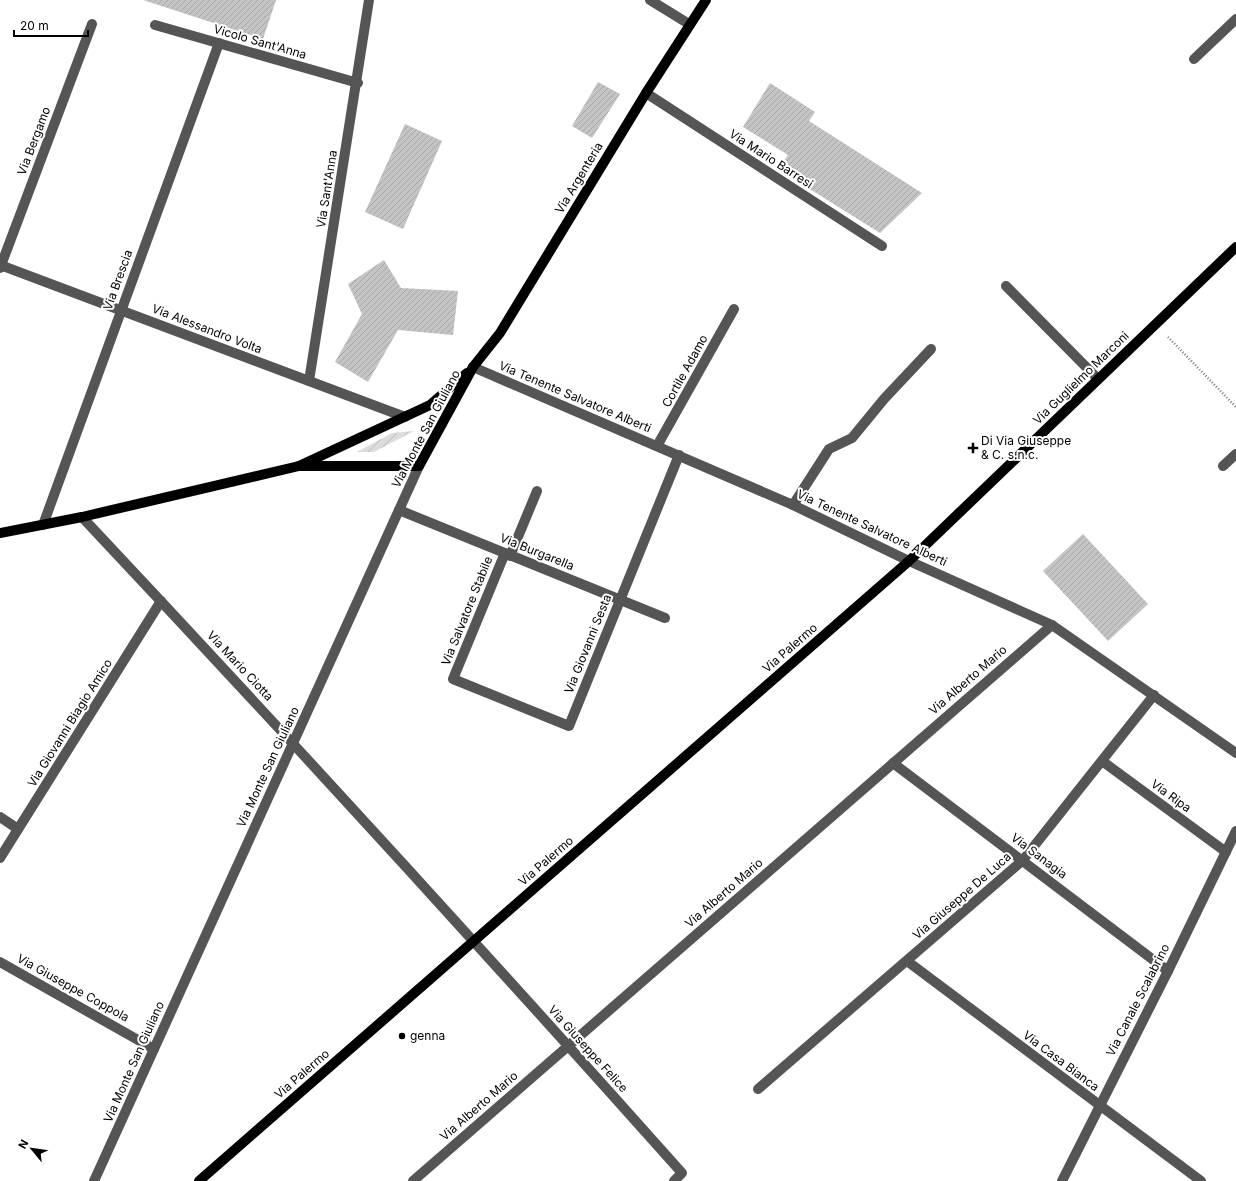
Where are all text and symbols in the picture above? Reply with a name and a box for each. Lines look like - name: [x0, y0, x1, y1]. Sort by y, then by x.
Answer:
- scale bar: [14, 12, 88, 38]
- text: 20 m: [20, 18, 49, 33]
- street label: Vicolo Sant'Anna: [212, 21, 308, 62]
- street label: Via Bergamo: [14, 104, 53, 177]
- street label: Via Mario Barresi: [727, 126, 816, 191]
- street label: Via Argenteria: [551, 139, 606, 216]
- street label: Via Sant'Anna: [313, 149, 340, 229]
- street label: Via Brescia: [100, 248, 135, 312]
- street label: Via Alessandro Volta: [150, 301, 264, 356]
- street label: Via Guglielmo Marconi: [1030, 328, 1132, 427]
- street label: Cortile Adamo: [658, 332, 711, 410]
- street label: Via Tenente Salvatore Alberti: [497, 358, 654, 436]
- street label: Via Monte San Giuliano: [388, 367, 463, 490]
- place label: Di Via Giuseppe & C. s.n.c.: [981, 433, 1071, 462]
- marker: Di Via Giuseppe & C. s.n.c.: [968, 443, 978, 453]
- street label: Via Tenente Salvatore Alberti: [795, 486, 950, 569]
- street label: Via Burgarella: [498, 530, 576, 573]
- street label: Via Salvatore Stabile: [438, 554, 495, 668]
- street label: Via Giovanni Sesta: [561, 592, 614, 696]
- street label: Via Palermo: [759, 620, 820, 676]
- street label: Via Mario Ciotta: [204, 628, 277, 704]
- street label: Via Alberto Mario: [926, 642, 1010, 718]
- street label: Via Giovanni Biagio Amico: [24, 656, 115, 790]
- street label: Via Monte San Giuliano: [233, 704, 302, 829]
- street label: Via Ripa: [1148, 776, 1194, 815]
- street label: Via Sanagia: [1008, 830, 1070, 882]
- street label: Via Palermo: [515, 833, 576, 889]
- street label: Via Giuseppe De Luca: [909, 849, 1014, 942]
- street label: Via Alberto Mario: [682, 855, 766, 931]
- street label: Via Canale Scalabrino: [1103, 941, 1172, 1059]
- street label: Via Giuseppe Coppola: [14, 950, 132, 1025]
- street label: Via Monte San Giuliano: [100, 999, 167, 1125]
- street label: Via Giuseppe Felice: [545, 1002, 631, 1095]
- street label: Via Casa Bianca: [1020, 1027, 1102, 1094]
- place label: genna: [410, 1028, 445, 1043]
- marker: genna: [397, 1031, 407, 1041]
- street label: Via Palermo: [271, 1046, 332, 1102]
- street label: Via Alberto Mario: [437, 1068, 521, 1144]
- north arrow: [12, 1129, 52, 1169]
- text: N: [15, 1137, 31, 1151]

